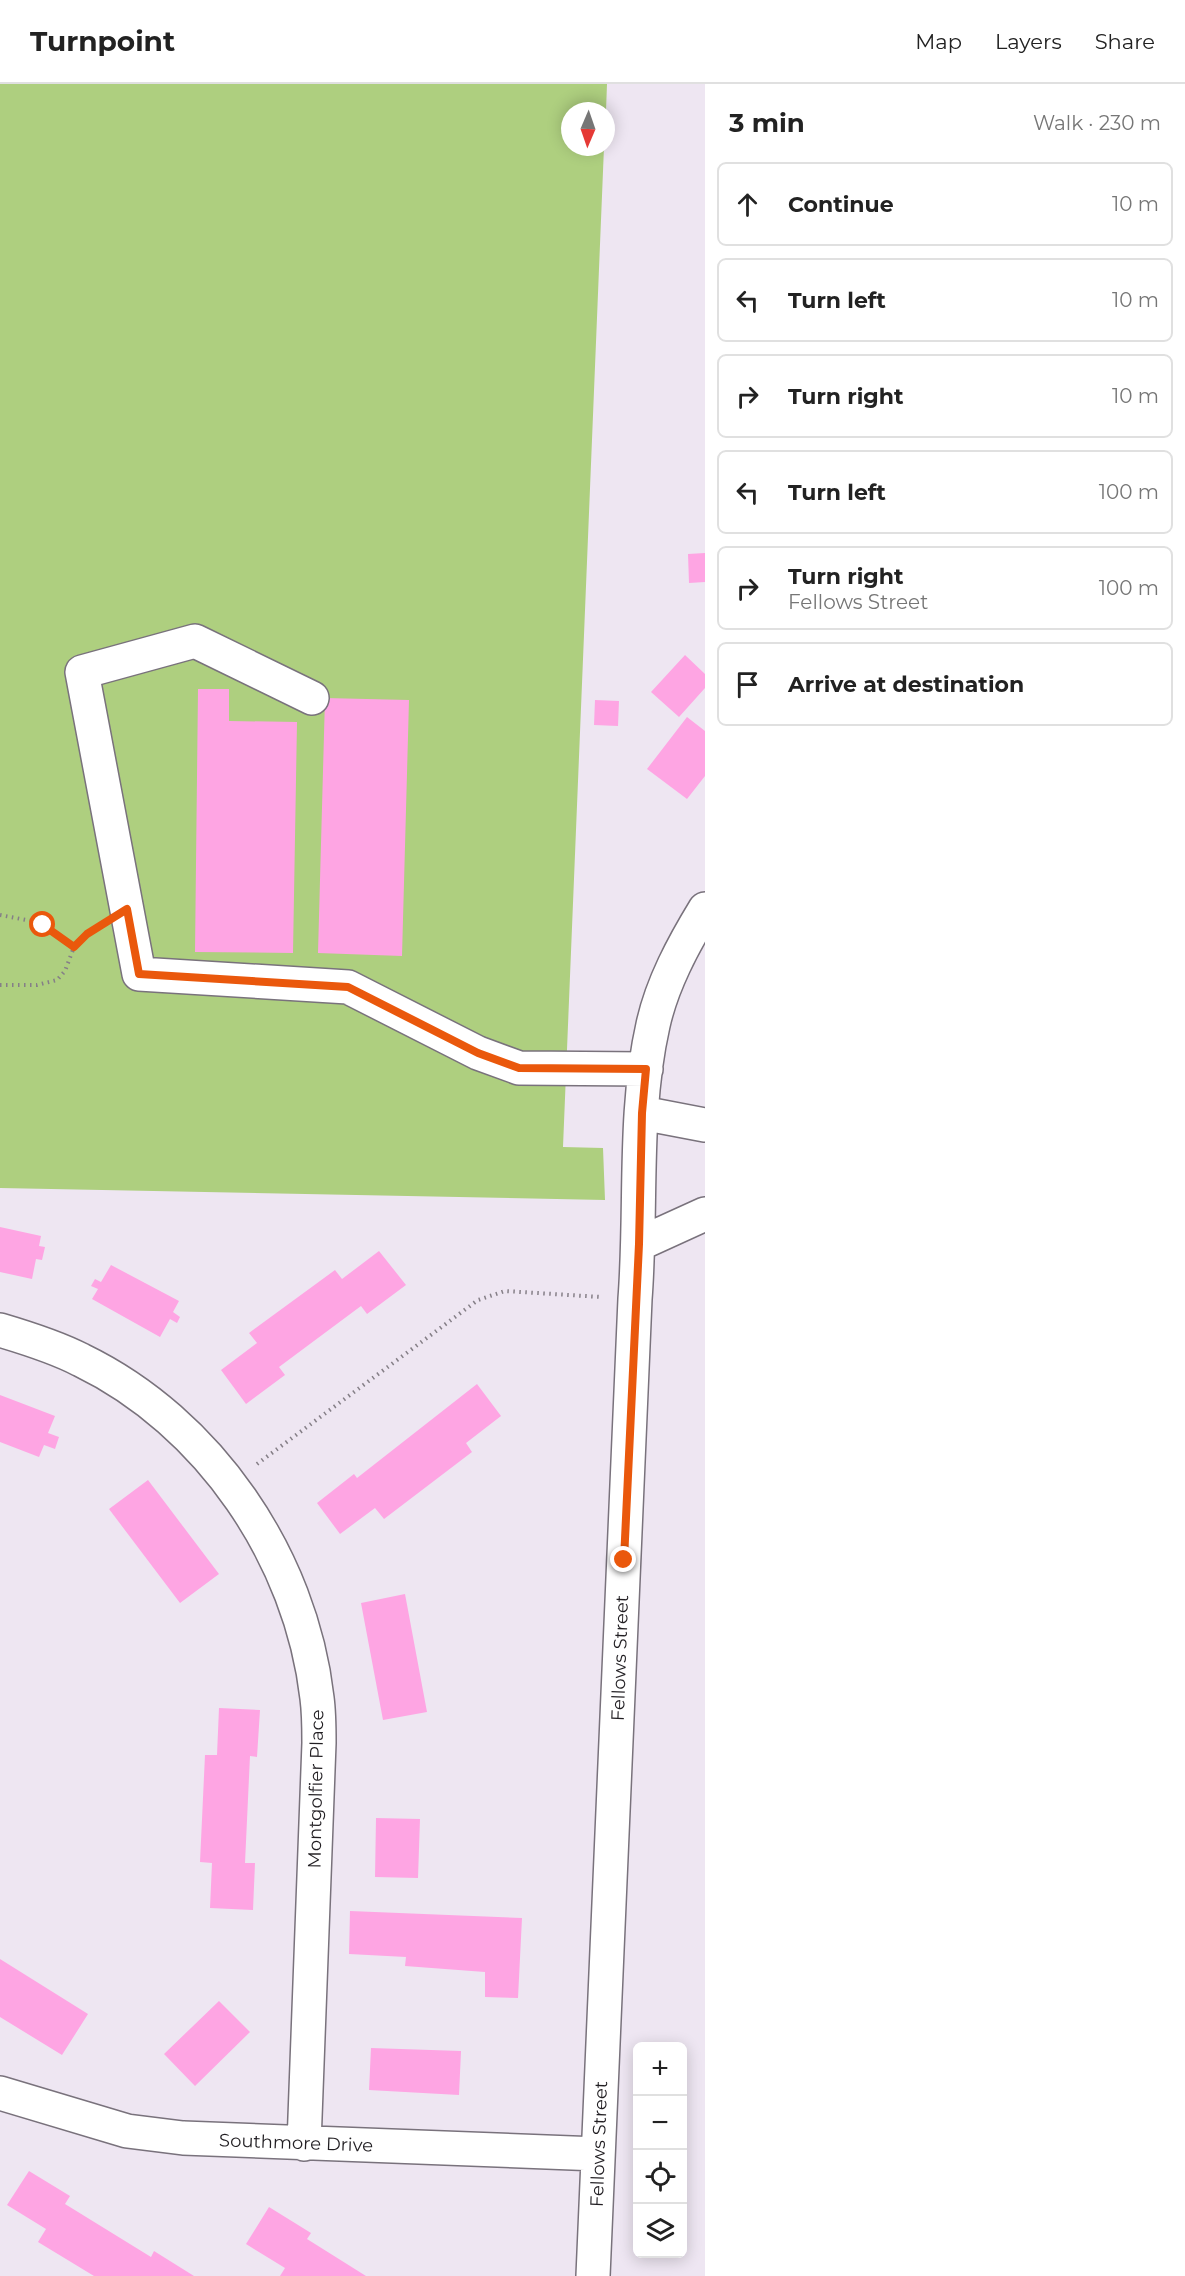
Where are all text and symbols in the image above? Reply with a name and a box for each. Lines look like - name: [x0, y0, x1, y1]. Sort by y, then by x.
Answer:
- text: Turnpoint: [30, 24, 175, 58]
- text: Map: [915, 29, 962, 54]
- text: Layers: [995, 29, 1062, 54]
- text: Share: [1095, 29, 1155, 54]
- north arrow: [561, 102, 615, 156]
- text: 3 min: [729, 107, 805, 139]
- text: Walk · 230 m: [1033, 111, 1161, 135]
- icon: ahead: [731, 188, 764, 221]
- text: Continue: [788, 191, 894, 218]
- text: 10 m: [1112, 192, 1159, 216]
- icon: left: [731, 284, 764, 317]
- text: Turn left: [788, 287, 886, 314]
- text: 10 m: [1112, 288, 1159, 312]
- icon: right: [731, 380, 764, 413]
- text: Turn right: [788, 383, 903, 410]
- text: 10 m: [1112, 384, 1159, 408]
- icon: left: [731, 476, 764, 509]
- text: Turn left: [788, 479, 886, 506]
- text: 100 m: [1099, 480, 1159, 504]
- text: Turn right: [788, 563, 903, 590]
- icon: right: [731, 572, 764, 605]
- text: 100 m: [1099, 576, 1159, 600]
- text: Fellows Street: [788, 590, 928, 614]
- icon: arrive: [731, 668, 764, 701]
- text: Arrive at destination: [788, 671, 1024, 698]
- route start: [29, 911, 55, 937]
- route end: [610, 1546, 636, 1572]
- street label: Fellows Street: [607, 1595, 633, 1721]
- street label: Montgolfier Place: [304, 1709, 328, 1869]
- map controls: [633, 2042, 687, 2258]
- button: +: [633, 2042, 687, 2096]
- street label: Fellows Street: [586, 2081, 612, 2207]
- button: −: [633, 2096, 687, 2150]
- street label: Southmore Drive: [219, 2129, 373, 2157]
- button: locate: [633, 2150, 687, 2204]
- button: layers: [633, 2204, 687, 2258]

